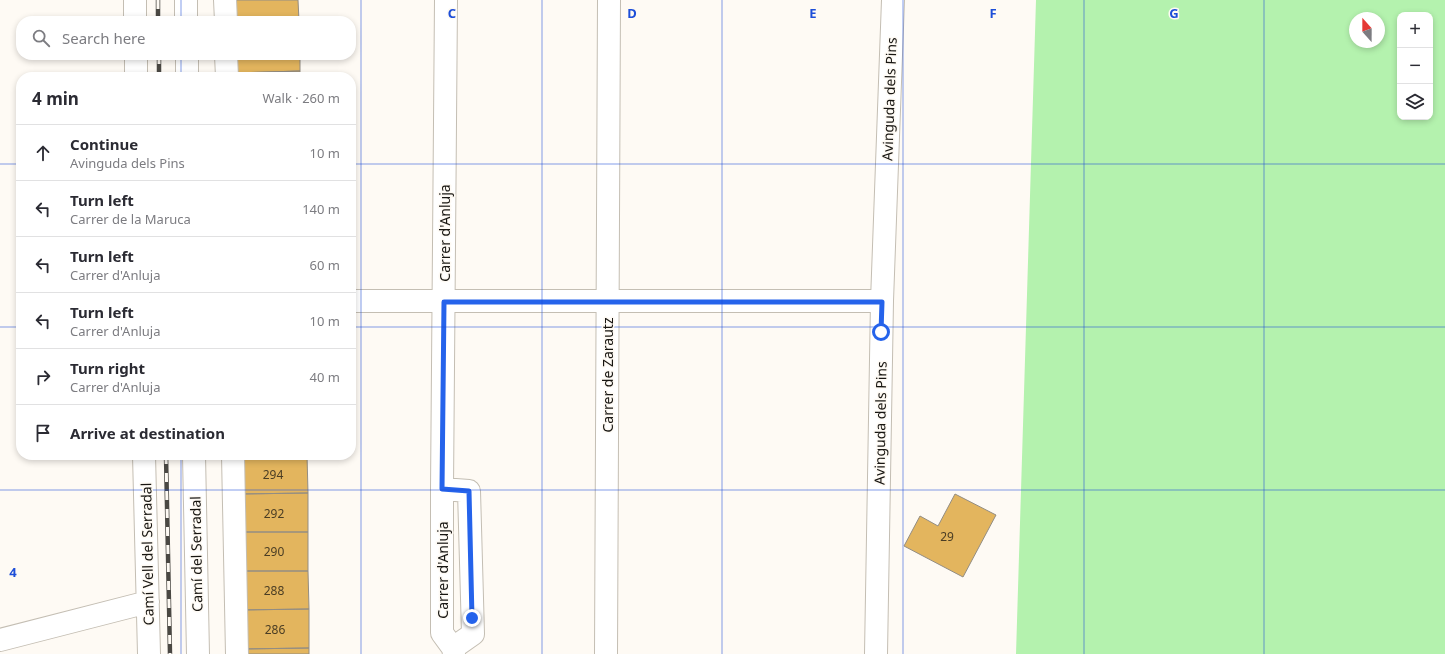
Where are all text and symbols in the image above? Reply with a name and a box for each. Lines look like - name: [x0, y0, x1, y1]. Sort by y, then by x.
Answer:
- text: C: [448, 4, 456, 22]
- text: D: [627, 4, 637, 22]
- text: E: [809, 4, 817, 22]
- text: F: [989, 4, 997, 22]
- text: G: [1169, 4, 1179, 22]
- north arrow: [1349, 12, 1385, 48]
- map controls: [1397, 12, 1433, 120]
- button: +: [1397, 12, 1433, 48]
- search box: [16, 16, 356, 60]
- icon: search: [30, 27, 52, 49]
- text: Search here: [62, 28, 145, 48]
- street label: Avinguda dels Pins: [877, 37, 901, 161]
- button: −: [1397, 48, 1433, 84]
- button: layers: [1397, 84, 1433, 120]
- text: 4 min: [32, 87, 79, 110]
- text: Walk · 260 m: [262, 89, 340, 107]
- text: Continue: [70, 134, 138, 154]
- icon: ahead: [32, 142, 54, 164]
- text: 10 m: [310, 144, 340, 162]
- text: Avinguda dels Pins: [70, 154, 185, 172]
- street label: Carrer d'Anluja: [435, 184, 454, 282]
- text: Turn left: [70, 190, 134, 210]
- icon: left: [32, 198, 54, 220]
- text: 140 m: [302, 200, 340, 218]
- text: Carrer de la Maruca: [70, 210, 191, 228]
- text: Turn left: [70, 246, 134, 266]
- icon: left: [32, 254, 54, 276]
- text: 60 m: [310, 256, 340, 274]
- text: Carrer d'Anluja: [70, 266, 160, 284]
- text: Turn left: [70, 302, 134, 322]
- icon: left: [32, 310, 54, 332]
- text: 10 m: [310, 312, 340, 330]
- street label: Carrer de Zarautz: [598, 317, 617, 432]
- text: Carrer d'Anluja: [70, 322, 160, 340]
- route start: [872, 323, 890, 341]
- text: Turn right: [70, 358, 145, 378]
- street label: Avinguda dels Pins: [869, 361, 891, 485]
- icon: right: [32, 366, 54, 388]
- text: 40 m: [310, 368, 340, 386]
- text: Carrer d'Anluja: [70, 378, 160, 396]
- icon: arrive: [32, 422, 54, 444]
- text: Arrive at destination: [70, 423, 225, 443]
- house number: 294: [263, 466, 283, 483]
- street label: Camí Vell del Serradal: [136, 483, 158, 625]
- street label: Camí del Serradal: [185, 496, 207, 612]
- house number: 292: [264, 505, 284, 522]
- street label: Carrer d'Anluja: [433, 521, 452, 619]
- house number: 29: [940, 528, 954, 545]
- house number: 290: [264, 543, 284, 560]
- text: 4: [9, 563, 17, 581]
- house number: 288: [264, 582, 284, 599]
- route end: [463, 609, 481, 627]
- house number: 286: [265, 621, 285, 638]

